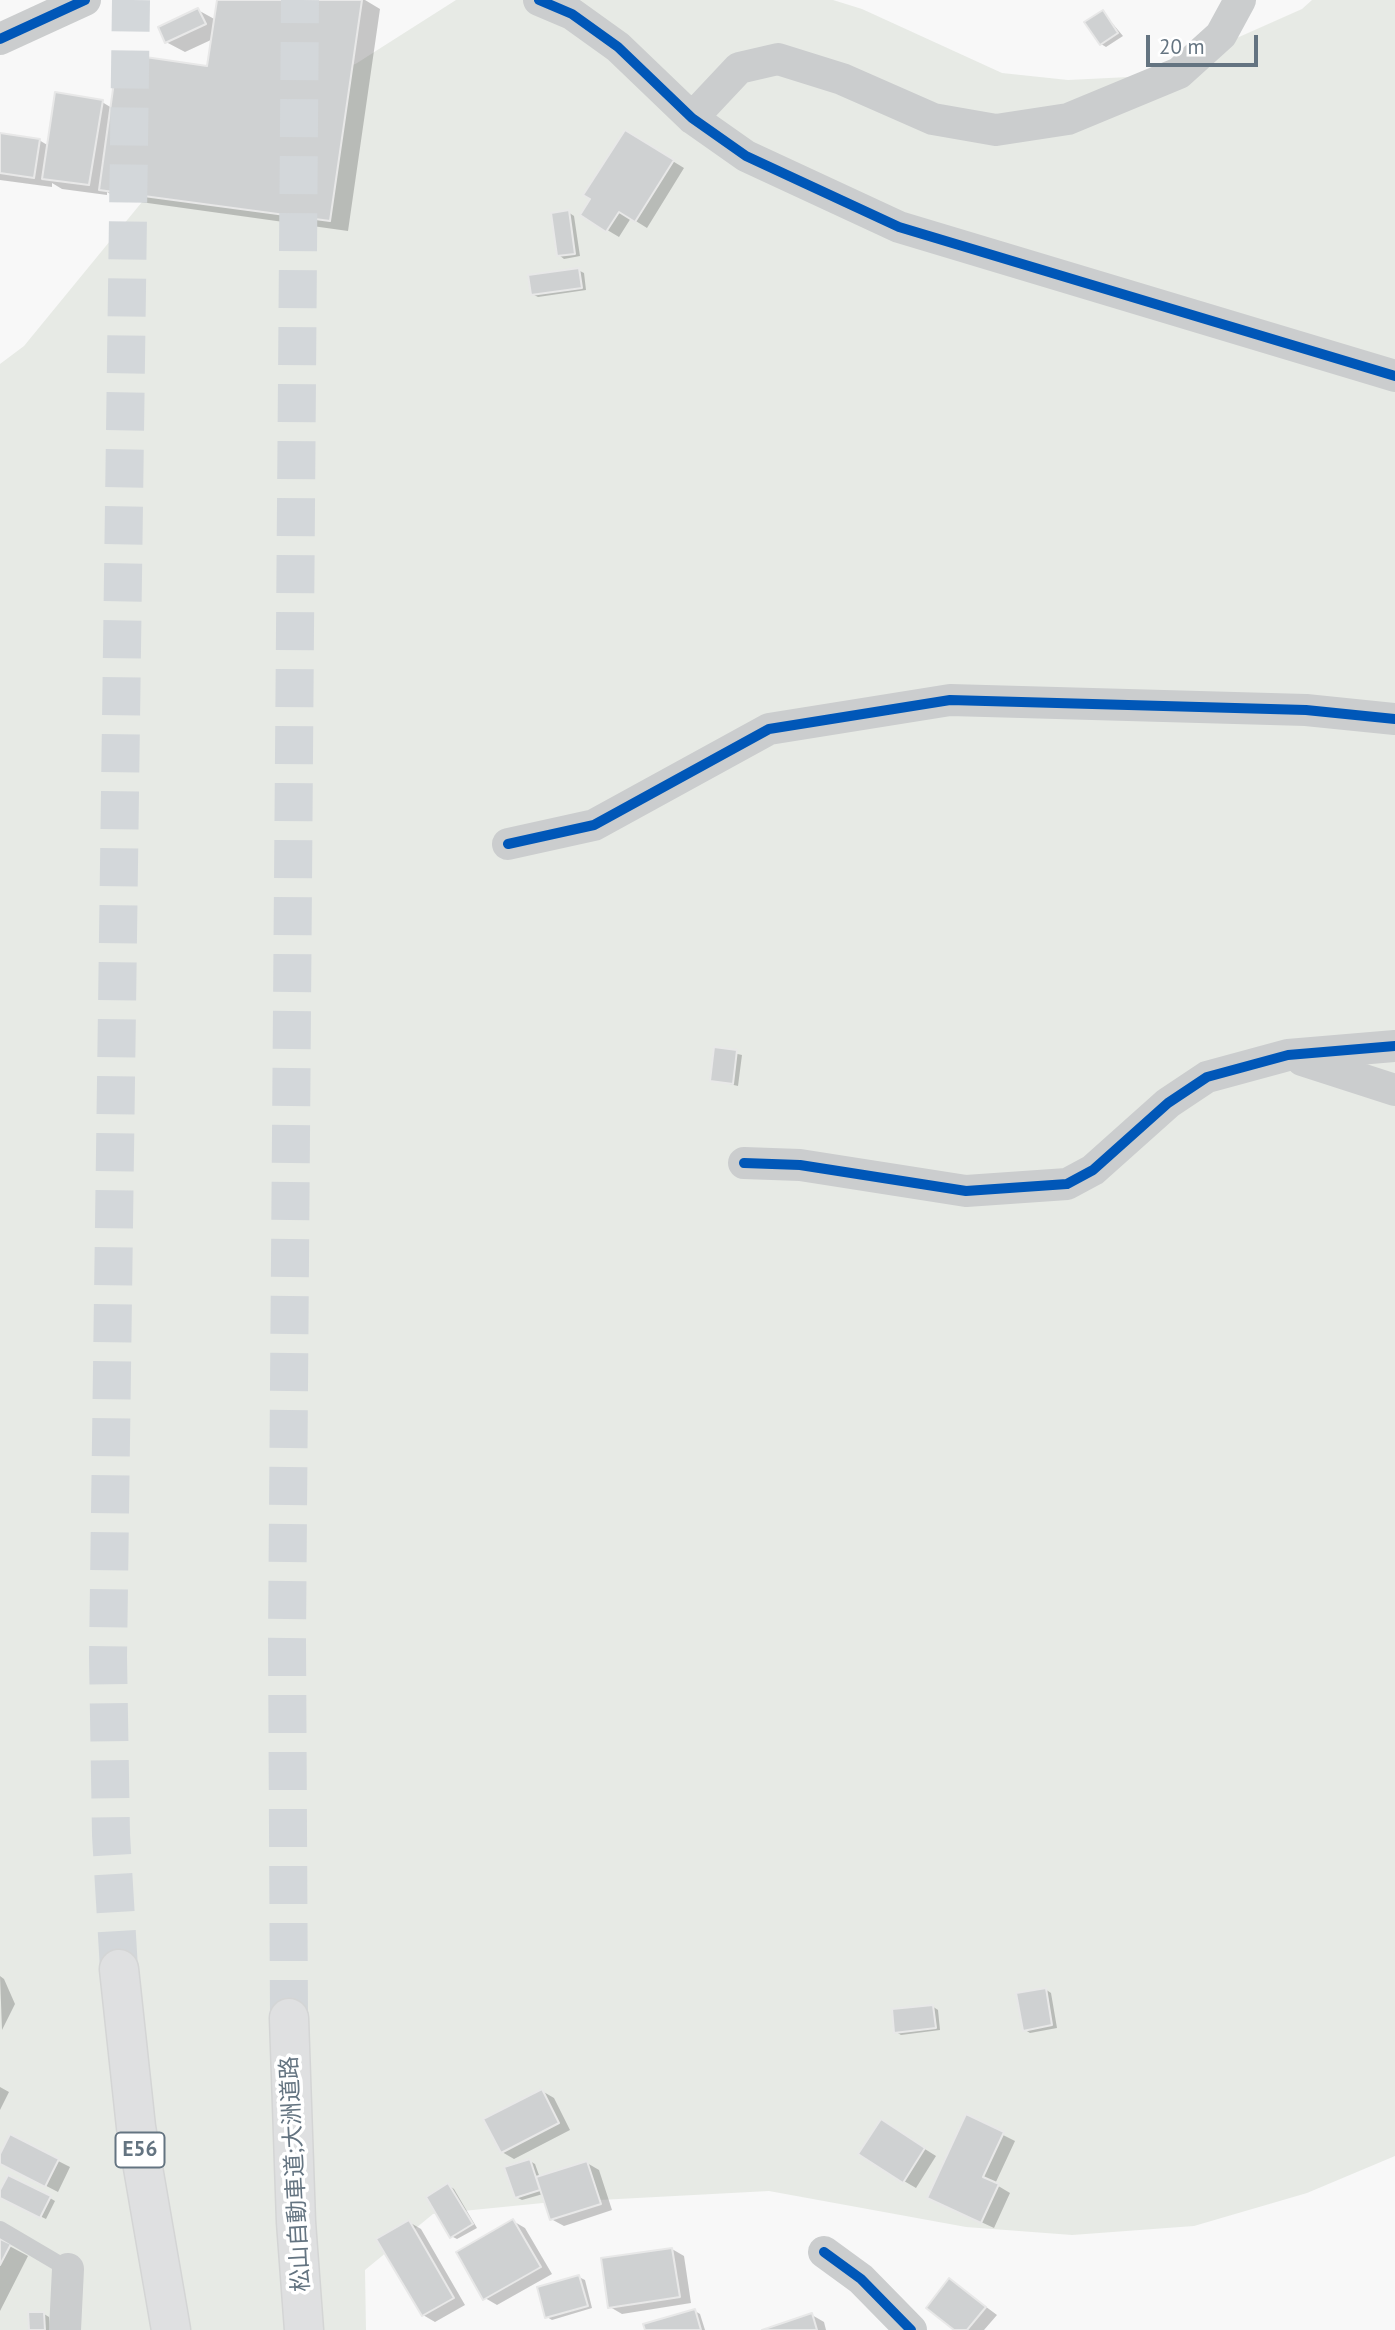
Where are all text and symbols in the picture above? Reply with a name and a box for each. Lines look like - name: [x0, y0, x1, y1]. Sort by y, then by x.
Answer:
- scale bar: [1150, 21, 1262, 65]
- text: 20 m: [1159, 33, 1205, 60]
- street label: 松山自動車道;大洲道路: [276, 2055, 316, 2293]
- road number: E56: [116, 2132, 164, 2168]

